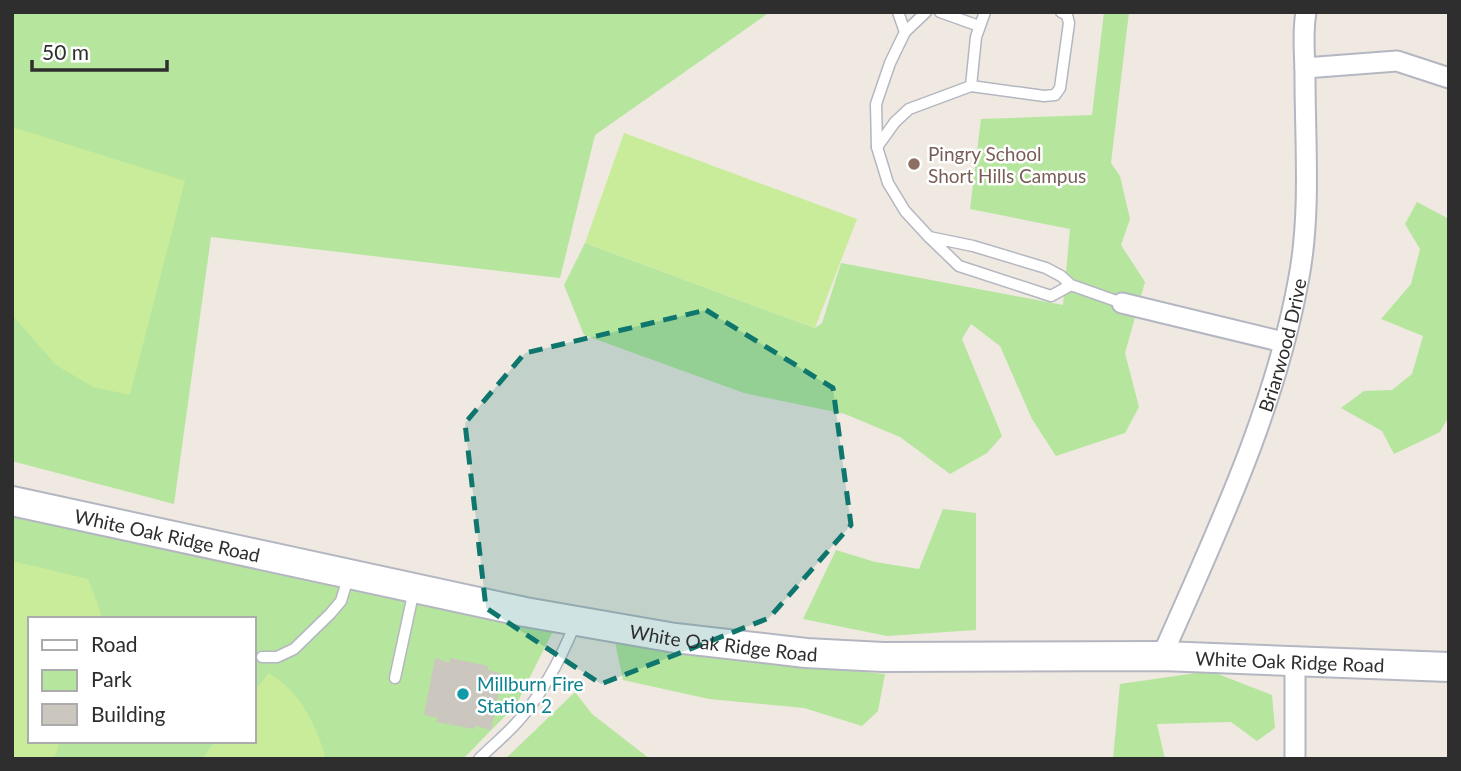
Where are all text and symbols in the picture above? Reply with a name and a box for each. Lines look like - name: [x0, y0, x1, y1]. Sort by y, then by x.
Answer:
- scale bar: [32, 28, 166, 72]
- text: 50 m: [42, 39, 89, 64]
- place label: Pingry School Short Hills Campus: [928, 142, 1086, 187]
- marker: Pingry School Short Hills Campus: [906, 156, 922, 172]
- street label: Briarwood Drive: [1253, 276, 1310, 415]
- street label: White Oak Ridge Road: [73, 503, 262, 566]
- legend: [28, 617, 256, 743]
- street label: White Oak Ridge Road: [628, 619, 818, 665]
- text: Road: [91, 631, 138, 656]
- street label: White Oak Ridge Road: [1195, 646, 1385, 676]
- text: Park: [91, 666, 132, 691]
- place label: Millburn Fire Station 2: [477, 672, 583, 717]
- marker: Millburn Fire Station 2: [455, 686, 471, 702]
- text: Building: [91, 701, 166, 726]

